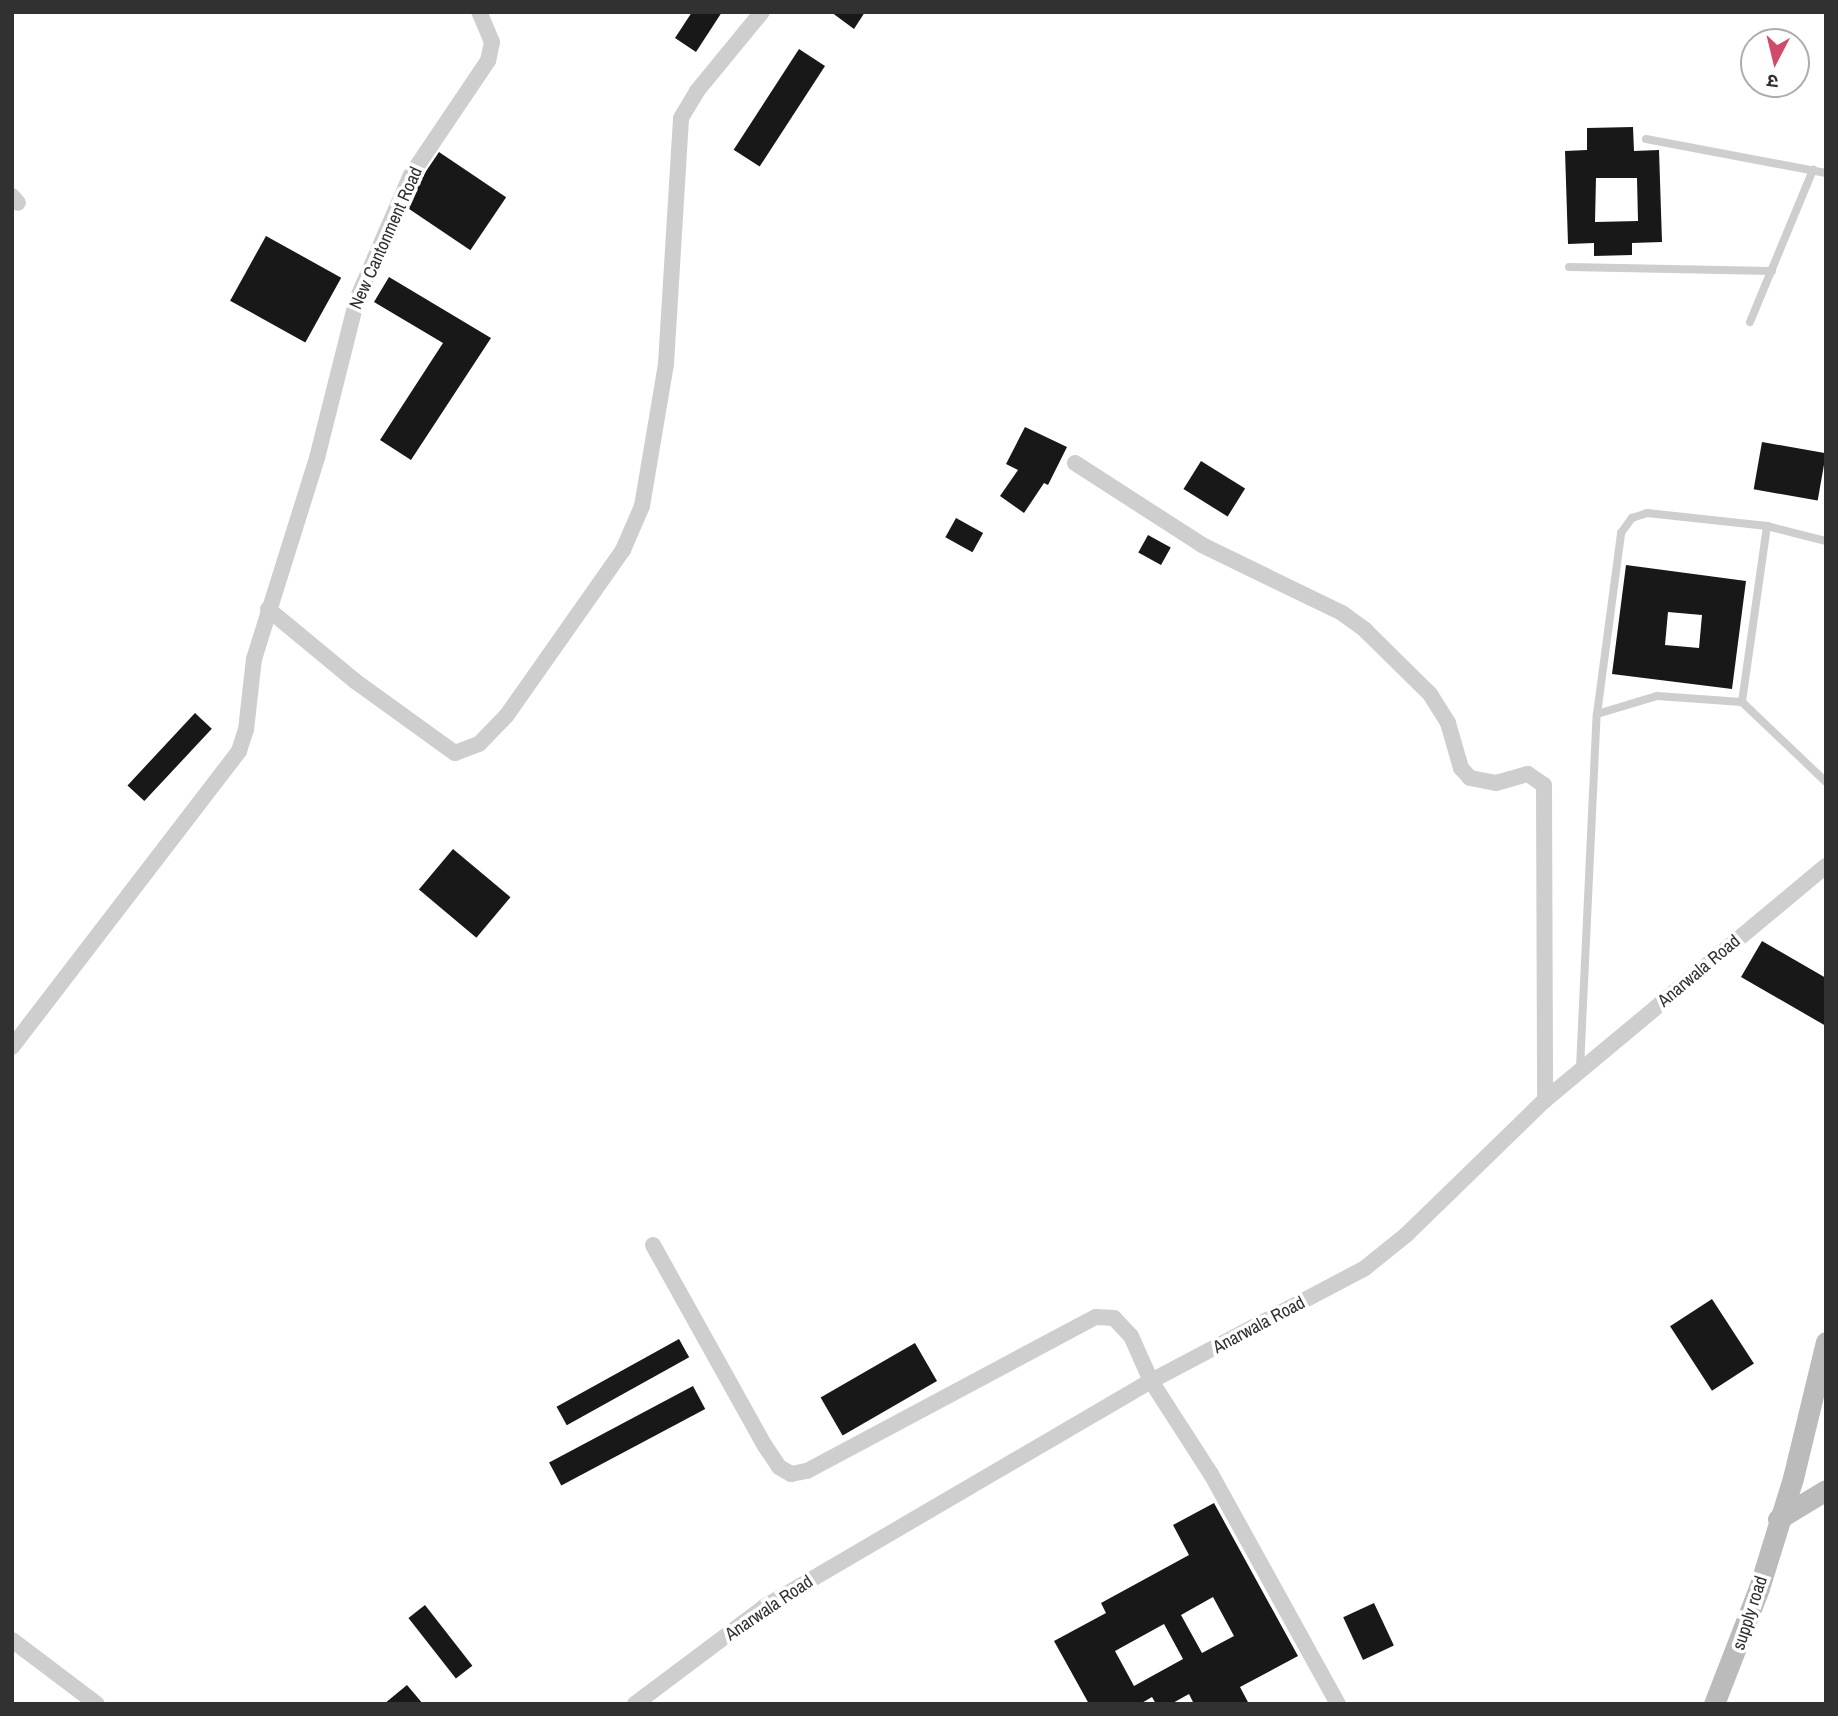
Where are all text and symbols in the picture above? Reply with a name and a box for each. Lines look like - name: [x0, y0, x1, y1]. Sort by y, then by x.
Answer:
- north arrow: [1740, 28, 1810, 98]
- text: उ: [1766, 68, 1780, 95]
- street label: New Cantonment Road: [345, 164, 427, 312]
- street label: Anarwala Road: [1653, 930, 1745, 1012]
- street label: Anarwala Road: [1209, 1292, 1309, 1358]
- street label: Anarwala Road: [721, 1571, 817, 1645]
- street label: supply road: [1728, 1573, 1772, 1653]

